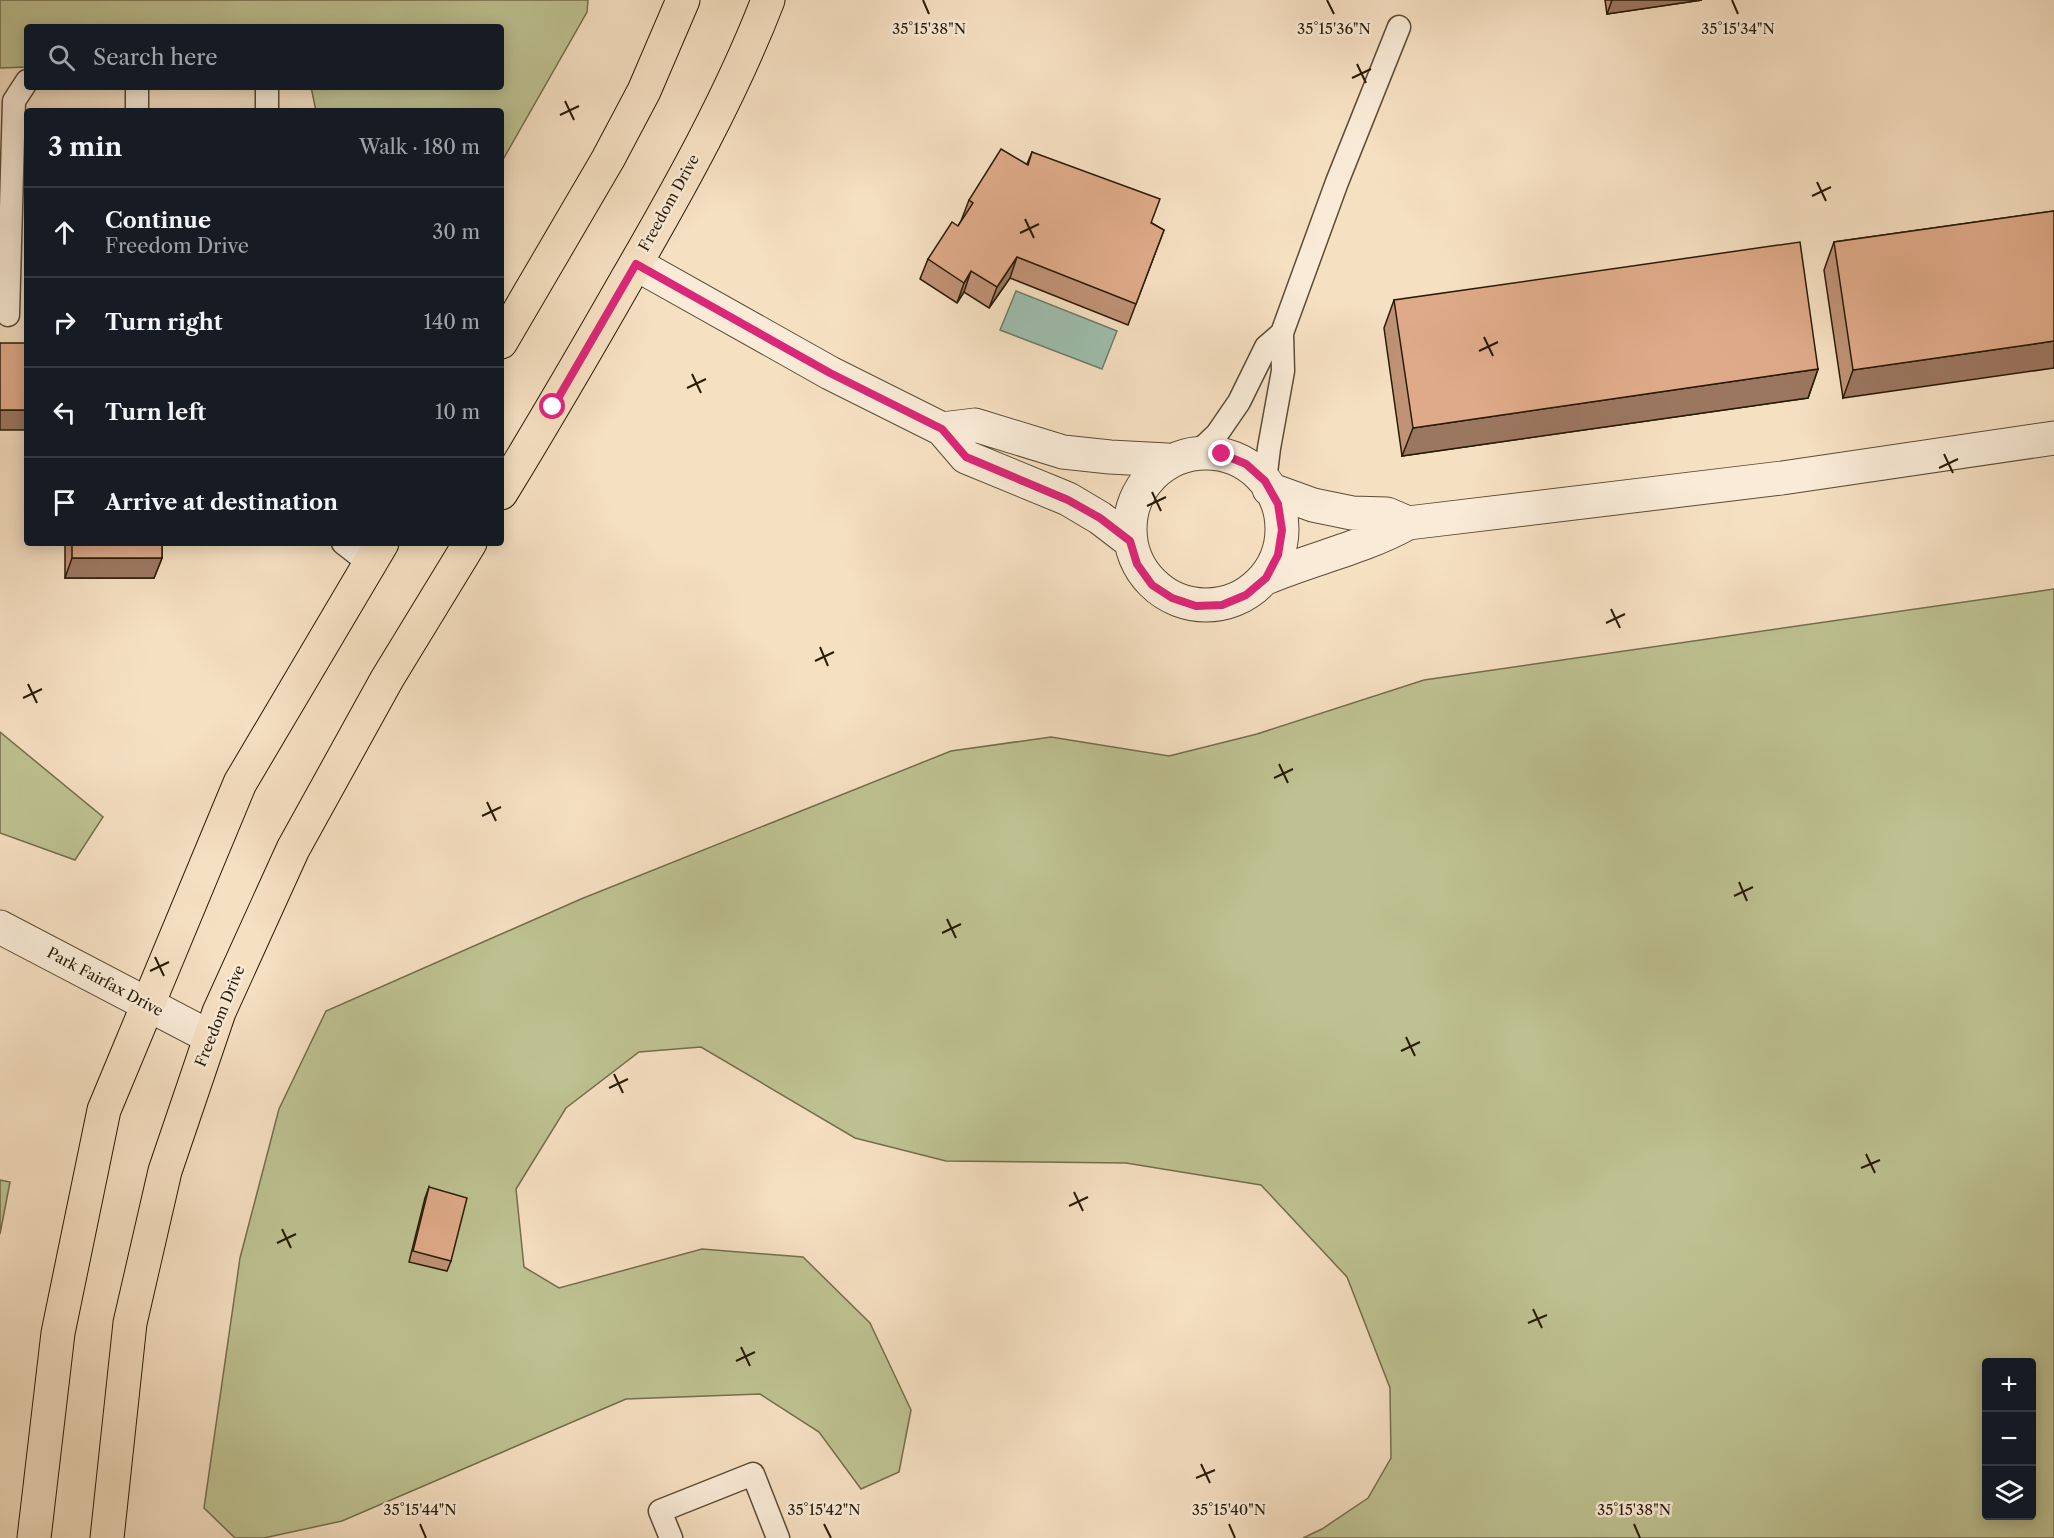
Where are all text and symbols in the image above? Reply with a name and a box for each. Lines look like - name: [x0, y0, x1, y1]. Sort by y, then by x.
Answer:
- text: 35°15'38"N: [892, 19, 966, 38]
- text: 35°15'36"N: [1297, 19, 1371, 38]
- text: 35°15'34"N: [1701, 19, 1775, 38]
- search box: [24, 24, 504, 90]
- icon: search: [45, 41, 78, 74]
- text: Search here: [93, 44, 218, 71]
- text: 3 min: [48, 131, 122, 163]
- text: Walk · 180 m: [359, 135, 480, 159]
- street label: Freedom Drive: [634, 151, 703, 255]
- text: Continue: [105, 207, 211, 234]
- icon: ahead: [48, 216, 81, 249]
- text: 30 m: [432, 220, 480, 244]
- text: Freedom Drive: [105, 234, 249, 258]
- icon: right: [48, 306, 81, 339]
- text: Turn right: [105, 309, 223, 336]
- text: 140 m: [423, 310, 480, 334]
- route start: [539, 393, 565, 419]
- icon: left: [48, 396, 81, 429]
- text: Turn left: [105, 399, 206, 426]
- text: 10 m: [435, 400, 480, 424]
- route end: [1208, 440, 1234, 466]
- icon: arrive: [48, 486, 81, 519]
- text: Arrive at destination: [105, 489, 338, 516]
- street label: Park Fairfax Drive: [44, 943, 167, 1020]
- street label: Freedom Drive: [191, 962, 249, 1069]
- map controls: [1982, 1358, 2036, 1520]
- button: +: [1982, 1358, 2036, 1412]
- button: −: [1982, 1412, 2036, 1466]
- button: layers: [1982, 1466, 2036, 1520]
- text: 35°15'44"N: [383, 1500, 457, 1519]
- text: 35°15'42"N: [787, 1500, 861, 1519]
- text: 35°15'40"N: [1192, 1500, 1266, 1519]
- text: 35°15'38"N: [1597, 1500, 1671, 1519]

